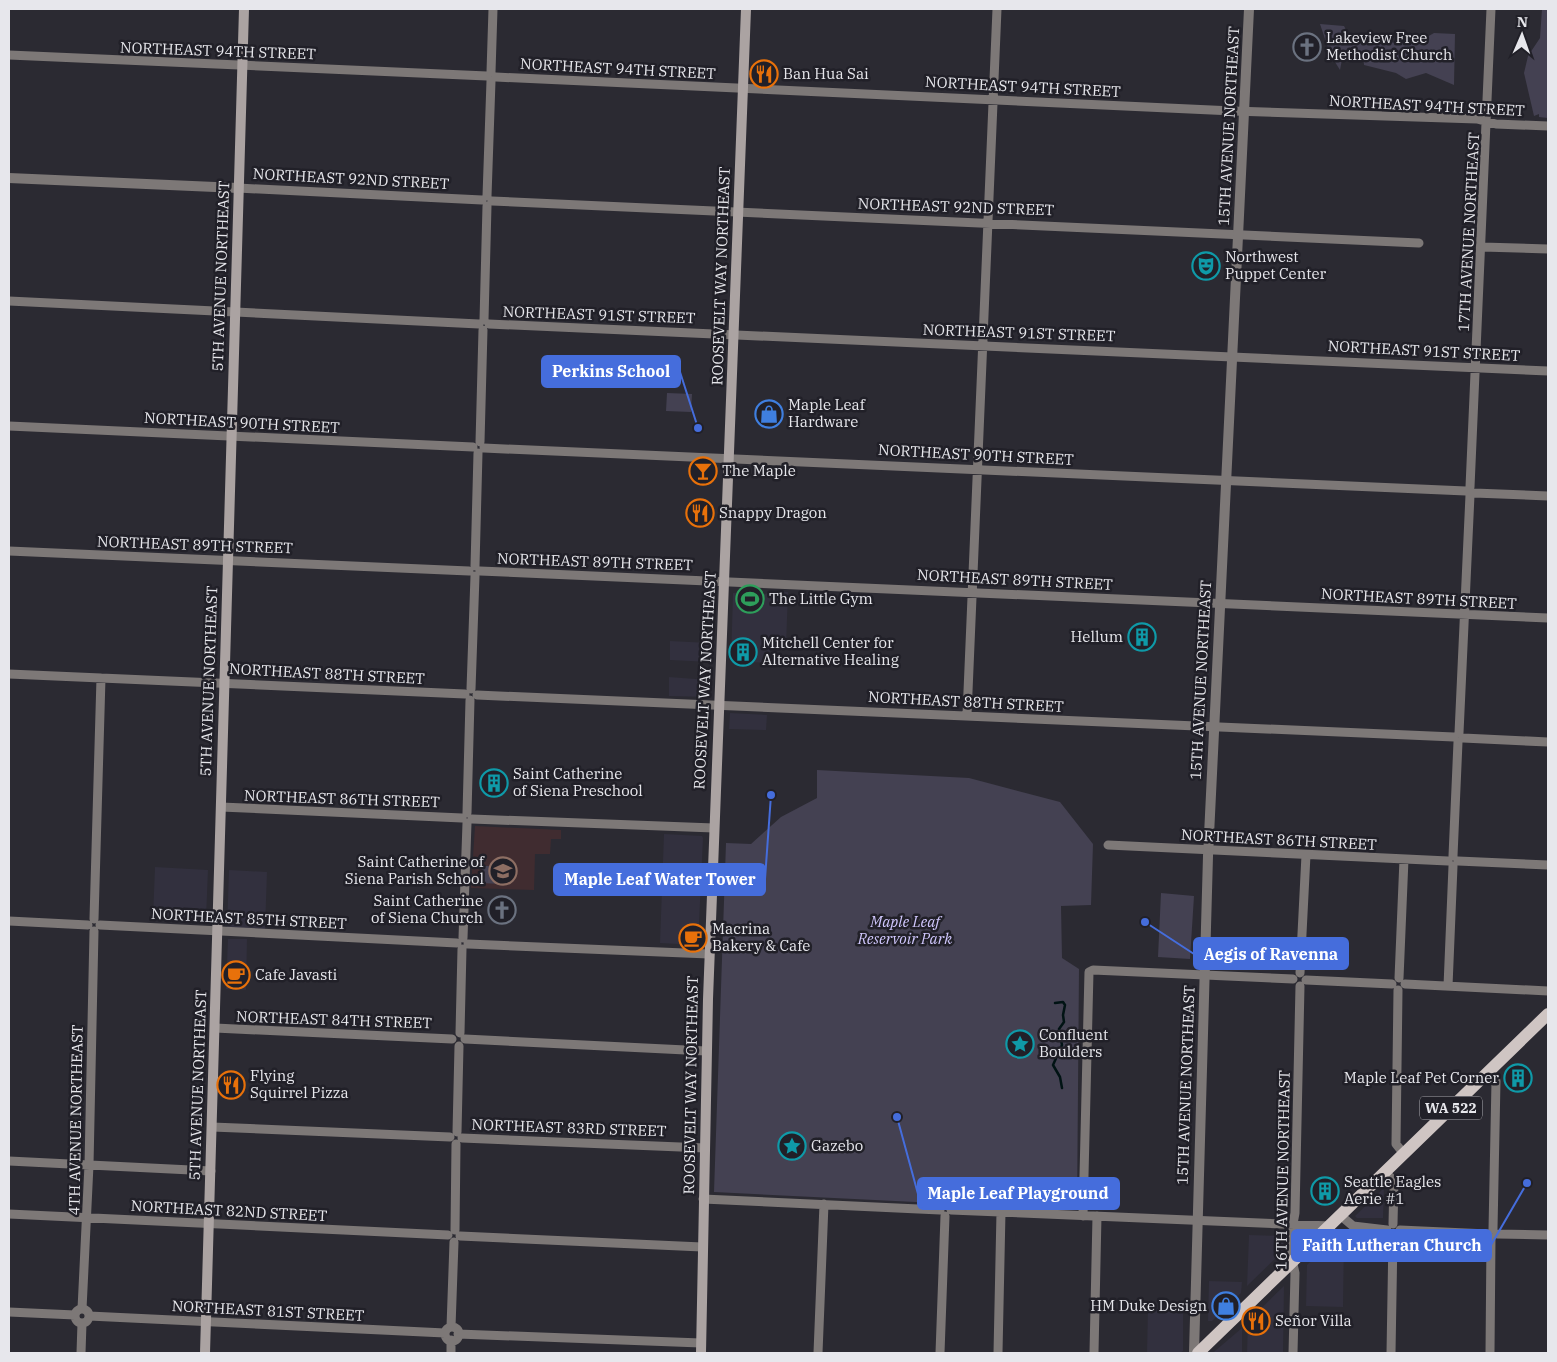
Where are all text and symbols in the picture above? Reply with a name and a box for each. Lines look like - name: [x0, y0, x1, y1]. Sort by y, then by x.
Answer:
- north arrow: [1497, 10, 1547, 60]
- text: N: [1517, 13, 1528, 31]
- street label: 15TH AVENUE NORTHEAST: [1214, 25, 1243, 226]
- place label: Lakeview Free Methodist Church: [1326, 28, 1452, 64]
- church icon: Lakeview Free Methodist Church: [1292, 32, 1322, 62]
- street label: NORTHEAST 94TH STREET: [120, 38, 317, 63]
- street label: NORTHEAST 94TH STREET: [520, 54, 717, 83]
- restaurant icon: Ban Hua Sai: [749, 59, 779, 89]
- place label: Ban Hua Sai: [783, 64, 869, 83]
- street label: NORTHEAST 94TH STREET: [925, 72, 1122, 101]
- street label: NORTHEAST 94TH STREET: [1329, 91, 1526, 120]
- street label: 17TH AVENUE NORTHEAST: [1454, 131, 1483, 332]
- street label: NORTHEAST 92ND STREET: [252, 164, 450, 193]
- street label: ROOSEVELT WAY NORTHEAST: [707, 166, 734, 386]
- street label: 5TH AVENUE NORTHEAST: [208, 180, 233, 372]
- street label: NORTHEAST 92ND STREET: [857, 194, 1055, 219]
- place label: Northwest Puppet Center: [1225, 247, 1327, 283]
- theatre icon: Northwest Puppet Center: [1191, 251, 1221, 281]
- street label: NORTHEAST 91ST STREET: [502, 302, 696, 327]
- street label: NORTHEAST 91ST STREET: [922, 320, 1116, 345]
- street label: NORTHEAST 91ST STREET: [1327, 336, 1521, 365]
- callout: Perkins School: [542, 356, 680, 387]
- text: Perkins School: [552, 361, 670, 381]
- place label: Maple Leaf Hardware: [788, 395, 866, 431]
- shop icon: Maple Leaf Hardware: [754, 399, 784, 429]
- street label: NORTHEAST 90TH STREET: [144, 408, 341, 437]
- street label: NORTHEAST 90TH STREET: [878, 440, 1075, 469]
- bar icon: The Maple: [688, 456, 718, 486]
- place label: The Maple: [722, 461, 796, 480]
- restaurant icon: Snappy Dragon: [685, 498, 715, 528]
- place label: Snappy Dragon: [719, 503, 827, 522]
- street label: NORTHEAST 89TH STREET: [97, 532, 294, 557]
- street label: NORTHEAST 89TH STREET: [497, 549, 694, 574]
- street label: NORTHEAST 89TH STREET: [917, 565, 1114, 594]
- street label: ROOSEVELT WAY NORTHEAST: [689, 570, 720, 790]
- street label: 15TH AVENUE NORTHEAST: [1186, 579, 1215, 780]
- sports icon: The Little Gym: [735, 584, 765, 614]
- street label: NORTHEAST 89TH STREET: [1321, 584, 1518, 613]
- street label: 5TH AVENUE NORTHEAST: [196, 585, 221, 777]
- place label: The Little Gym: [769, 589, 873, 608]
- building icon: Hellum: [1127, 622, 1157, 652]
- place label: Hellum: [1071, 627, 1123, 646]
- place label: Mitchell Center for Alternative Healing: [762, 633, 899, 669]
- building icon: Mitchell Center for Alternative Healing: [728, 637, 758, 667]
- street label: NORTHEAST 88TH STREET: [229, 659, 426, 688]
- street label: NORTHEAST 88TH STREET: [868, 687, 1065, 716]
- place label: Saint Catherine of Siena Preschool: [513, 764, 643, 800]
- building icon: Saint Catherine of Siena Preschool: [479, 768, 509, 798]
- street label: NORTHEAST 86TH STREET: [244, 786, 441, 811]
- street label: NORTHEAST 86TH STREET: [1181, 825, 1378, 854]
- place label: Saint Catherine of Siena Parish School: [345, 852, 485, 888]
- school or university icon: Saint Catherine of Siena Parish School: [488, 856, 518, 886]
- callout: Maple Leaf Water Tower: [554, 864, 765, 895]
- text: Maple Leaf Water Tower: [564, 869, 756, 889]
- place label: Saint Catherine of Siena Church: [371, 891, 483, 927]
- church icon: Saint Catherine of Siena Church: [487, 895, 517, 925]
- street label: NORTHEAST 85TH STREET: [151, 904, 348, 933]
- park label: Maple Leaf Reservoir Park: [857, 912, 952, 948]
- place label: Macrina Bakery & Cafe: [712, 919, 810, 955]
- cafe icon: Macrina Bakery & Cafe: [678, 923, 708, 953]
- callout: Aegis of Ravenna: [1194, 938, 1348, 969]
- text: Aegis of Ravenna: [1204, 944, 1338, 964]
- cafe icon: Cafe Javasti: [221, 960, 251, 990]
- place label: Cafe Javasti: [255, 965, 338, 984]
- street label: ROOSEVELT WAY NORTHEAST: [679, 975, 702, 1195]
- street label: 15TH AVENUE NORTHEAST: [1173, 984, 1198, 1185]
- street label: 5TH AVENUE NORTHEAST: [185, 989, 210, 1181]
- street label: NORTHEAST 84TH STREET: [236, 1007, 433, 1032]
- street label: 4TH AVENUE NORTHEAST: [64, 1024, 87, 1216]
- place label: Confluent Boulders: [1039, 1025, 1108, 1061]
- place icon: Confluent Boulders: [1005, 1029, 1035, 1059]
- building icon: Maple Leaf Pet Corner: [1503, 1063, 1533, 1093]
- place label: Flying Squirrel Pizza: [250, 1066, 349, 1102]
- place label: Maple Leaf Pet Corner: [1344, 1068, 1499, 1087]
- restaurant icon: Flying Squirrel Pizza: [216, 1070, 246, 1100]
- street label: 16TH AVENUE NORTHEAST: [1271, 1070, 1294, 1270]
- road number: WA 522: [1420, 1096, 1482, 1120]
- street label: NORTHEAST 83RD STREET: [471, 1115, 667, 1140]
- place icon: Gazebo: [777, 1131, 807, 1161]
- place label: Gazebo: [811, 1136, 863, 1155]
- place label: Seattle Eagles Aerie #1: [1344, 1172, 1441, 1208]
- building icon: Seattle Eagles Aerie #1: [1310, 1176, 1340, 1206]
- callout: Maple Leaf Playground: [918, 1178, 1119, 1209]
- text: Maple Leaf Playground: [927, 1183, 1109, 1203]
- street label: NORTHEAST 82ND STREET: [130, 1196, 328, 1225]
- callout: Faith Lutheran Church: [1292, 1230, 1491, 1261]
- text: Faith Lutheran Church: [1302, 1235, 1482, 1255]
- shop icon: HM Duke Design: [1211, 1291, 1241, 1321]
- street label: NORTHEAST 81ST STREET: [171, 1296, 365, 1325]
- place label: HM Duke Design: [1090, 1296, 1207, 1315]
- restaurant icon: Señor Villa: [1241, 1306, 1271, 1336]
- place label: Señor Villa: [1275, 1311, 1352, 1330]

